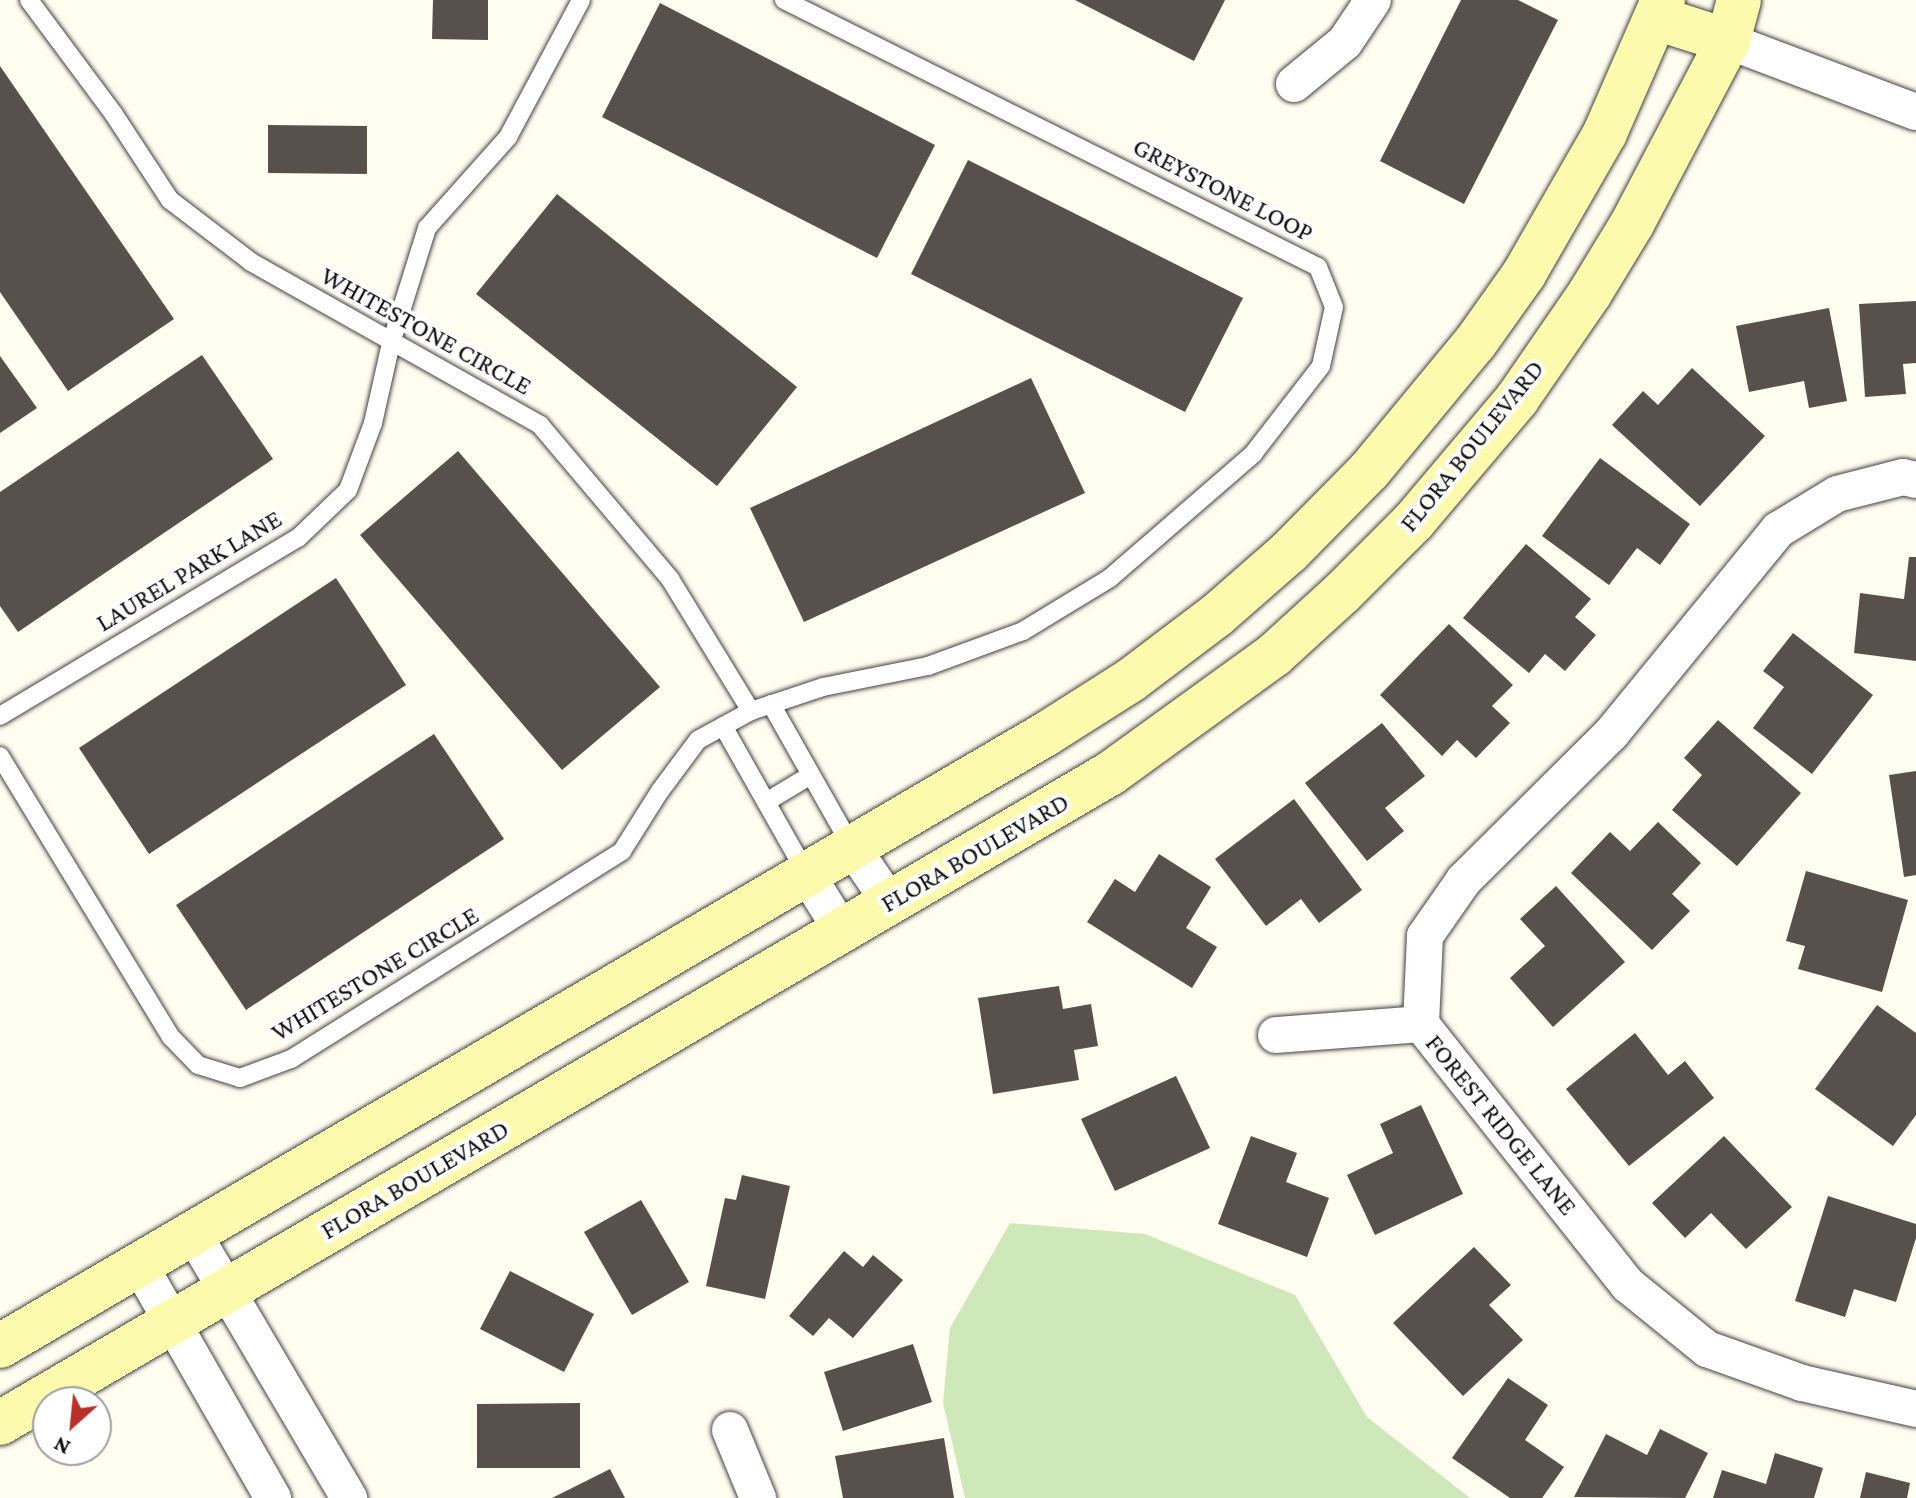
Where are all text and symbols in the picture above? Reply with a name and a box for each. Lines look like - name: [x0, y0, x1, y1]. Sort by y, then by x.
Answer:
- street label: GREYSTONE LOOP: [1128, 131, 1318, 249]
- street label: WHITESTONE CIRCLE: [315, 260, 537, 402]
- street label: FLORA BOULEVARD: [1393, 354, 1551, 538]
- street label: LAUREL PARK LANE: [91, 503, 287, 639]
- street label: FLORA BOULEVARD: [875, 786, 1075, 920]
- street label: WHITESTONE CIRCLE: [266, 900, 484, 1048]
- street label: FOREST RIDGE LANE: [1418, 1028, 1584, 1222]
- street label: FLORA BOULEVARD: [315, 1113, 515, 1247]
- north arrow: [32, 1386, 112, 1466]
- text: N: [49, 1432, 74, 1461]

